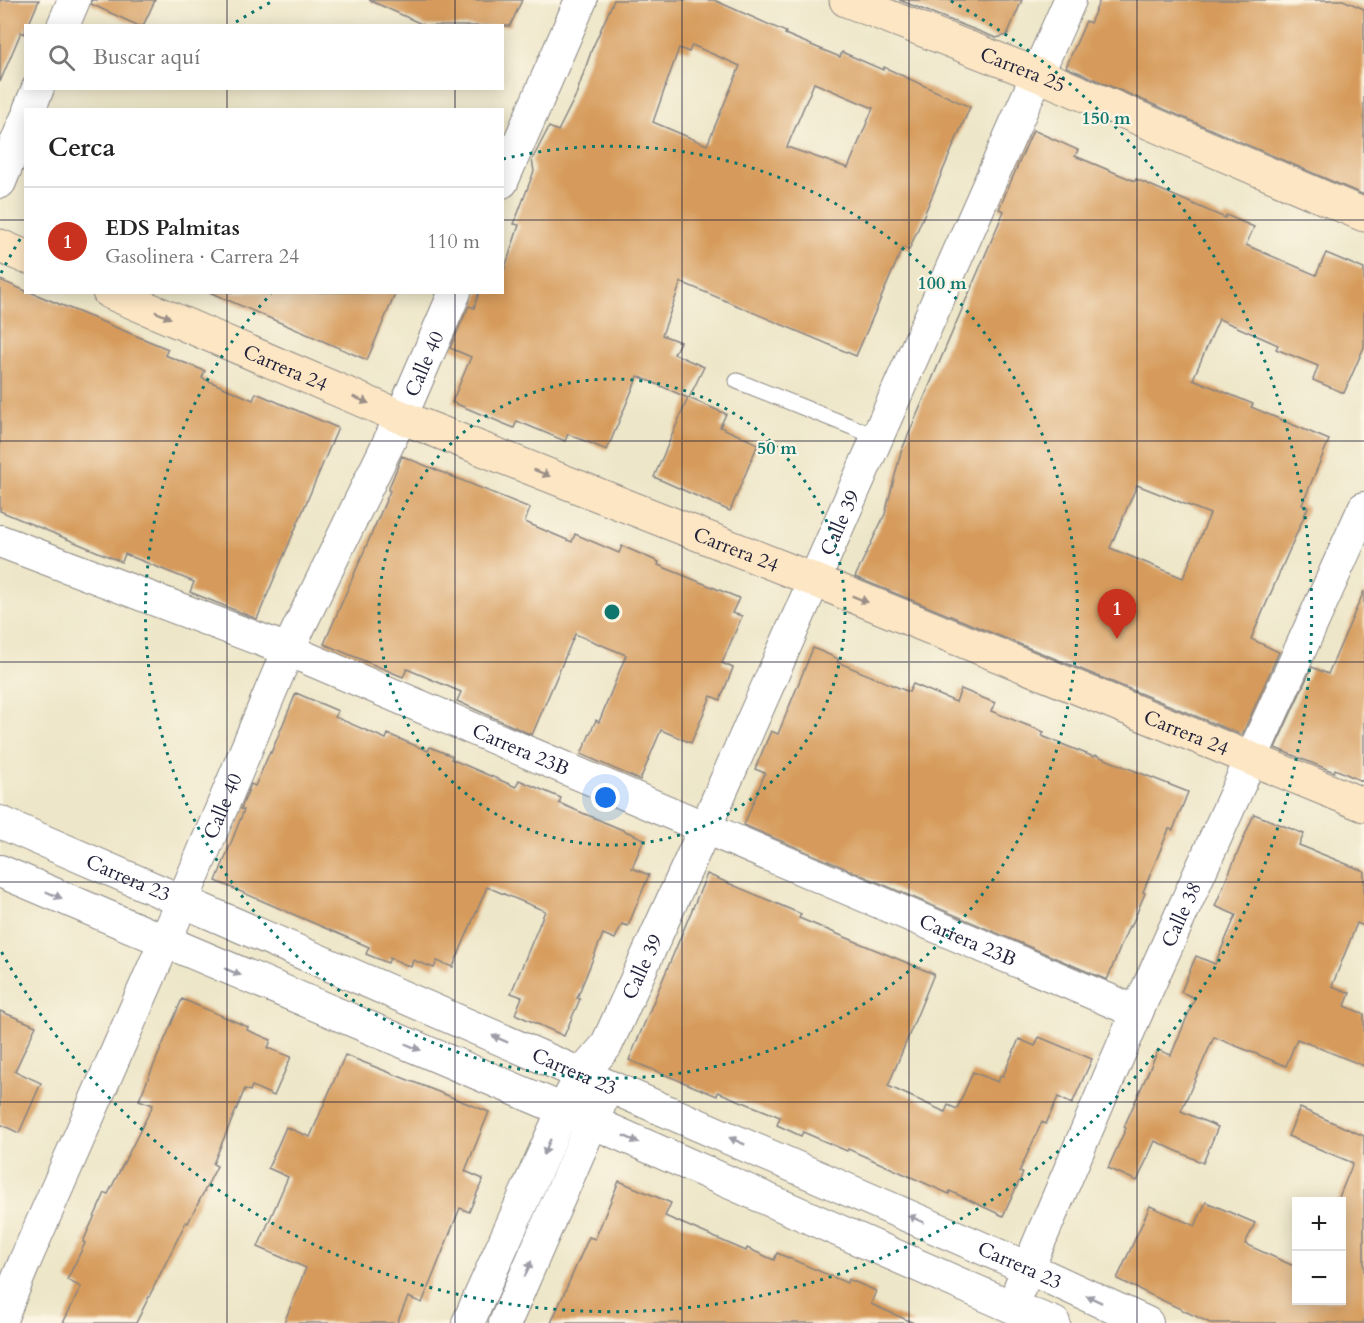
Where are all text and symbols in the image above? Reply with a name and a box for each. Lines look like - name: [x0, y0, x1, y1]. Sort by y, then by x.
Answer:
- search box: [24, 24, 504, 90]
- street label: Carrera 25: [976, 40, 1070, 99]
- icon: search: [45, 41, 78, 74]
- text: Buscar aquí: [93, 42, 200, 72]
- text: 150 m: [1081, 106, 1131, 131]
- text: Cerca: [48, 130, 115, 165]
- text: EDS Palmitas: [105, 213, 240, 243]
- text: 1: [62, 228, 73, 255]
- text: 110 m: [427, 228, 480, 255]
- text: Gasolinera · Carrera 24: [105, 243, 299, 270]
- text: 100 m: [917, 271, 967, 296]
- one-way arrow: [154, 311, 171, 320]
- street label: Calle 40: [398, 327, 450, 401]
- street label: Carrera 24: [239, 338, 332, 398]
- one-way arrow: [353, 395, 371, 405]
- text: 50 m: [757, 436, 797, 461]
- one-way arrow: [534, 468, 552, 478]
- street label: Calle 39: [813, 486, 866, 560]
- street label: Carrera 24: [690, 520, 783, 578]
- pin: 1: [1098, 590, 1136, 639]
- one-way arrow: [851, 595, 869, 604]
- centre of rings: [602, 602, 622, 622]
- street label: Carrera 24: [1140, 703, 1233, 762]
- street label: Carrera 23B: [468, 717, 573, 782]
- street label: Calle 40: [197, 769, 248, 843]
- your location: [591, 783, 620, 812]
- street label: Carrera 23: [82, 848, 175, 908]
- street label: Calle 38: [1155, 877, 1208, 951]
- one-way arrow: [45, 890, 63, 900]
- street label: Carrera 23B: [915, 907, 1021, 973]
- street label: Calle 39: [615, 930, 669, 1004]
- one-way arrow: [224, 967, 242, 977]
- one-way arrow: [491, 1034, 509, 1044]
- street label: Carrera 23: [528, 1041, 621, 1101]
- one-way arrow: [404, 1042, 422, 1052]
- one-way arrow: [622, 1135, 640, 1145]
- one-way arrow: [728, 1136, 746, 1146]
- one-way arrow: [542, 1138, 552, 1156]
- map controls: [1292, 1197, 1346, 1305]
- button: +: [1292, 1197, 1346, 1251]
- one-way arrow: [906, 1214, 924, 1224]
- street label: Carrera 23: [974, 1234, 1066, 1295]
- button: −: [1292, 1251, 1346, 1305]
- one-way arrow: [523, 1260, 533, 1278]
- one-way arrow: [1085, 1293, 1103, 1303]

